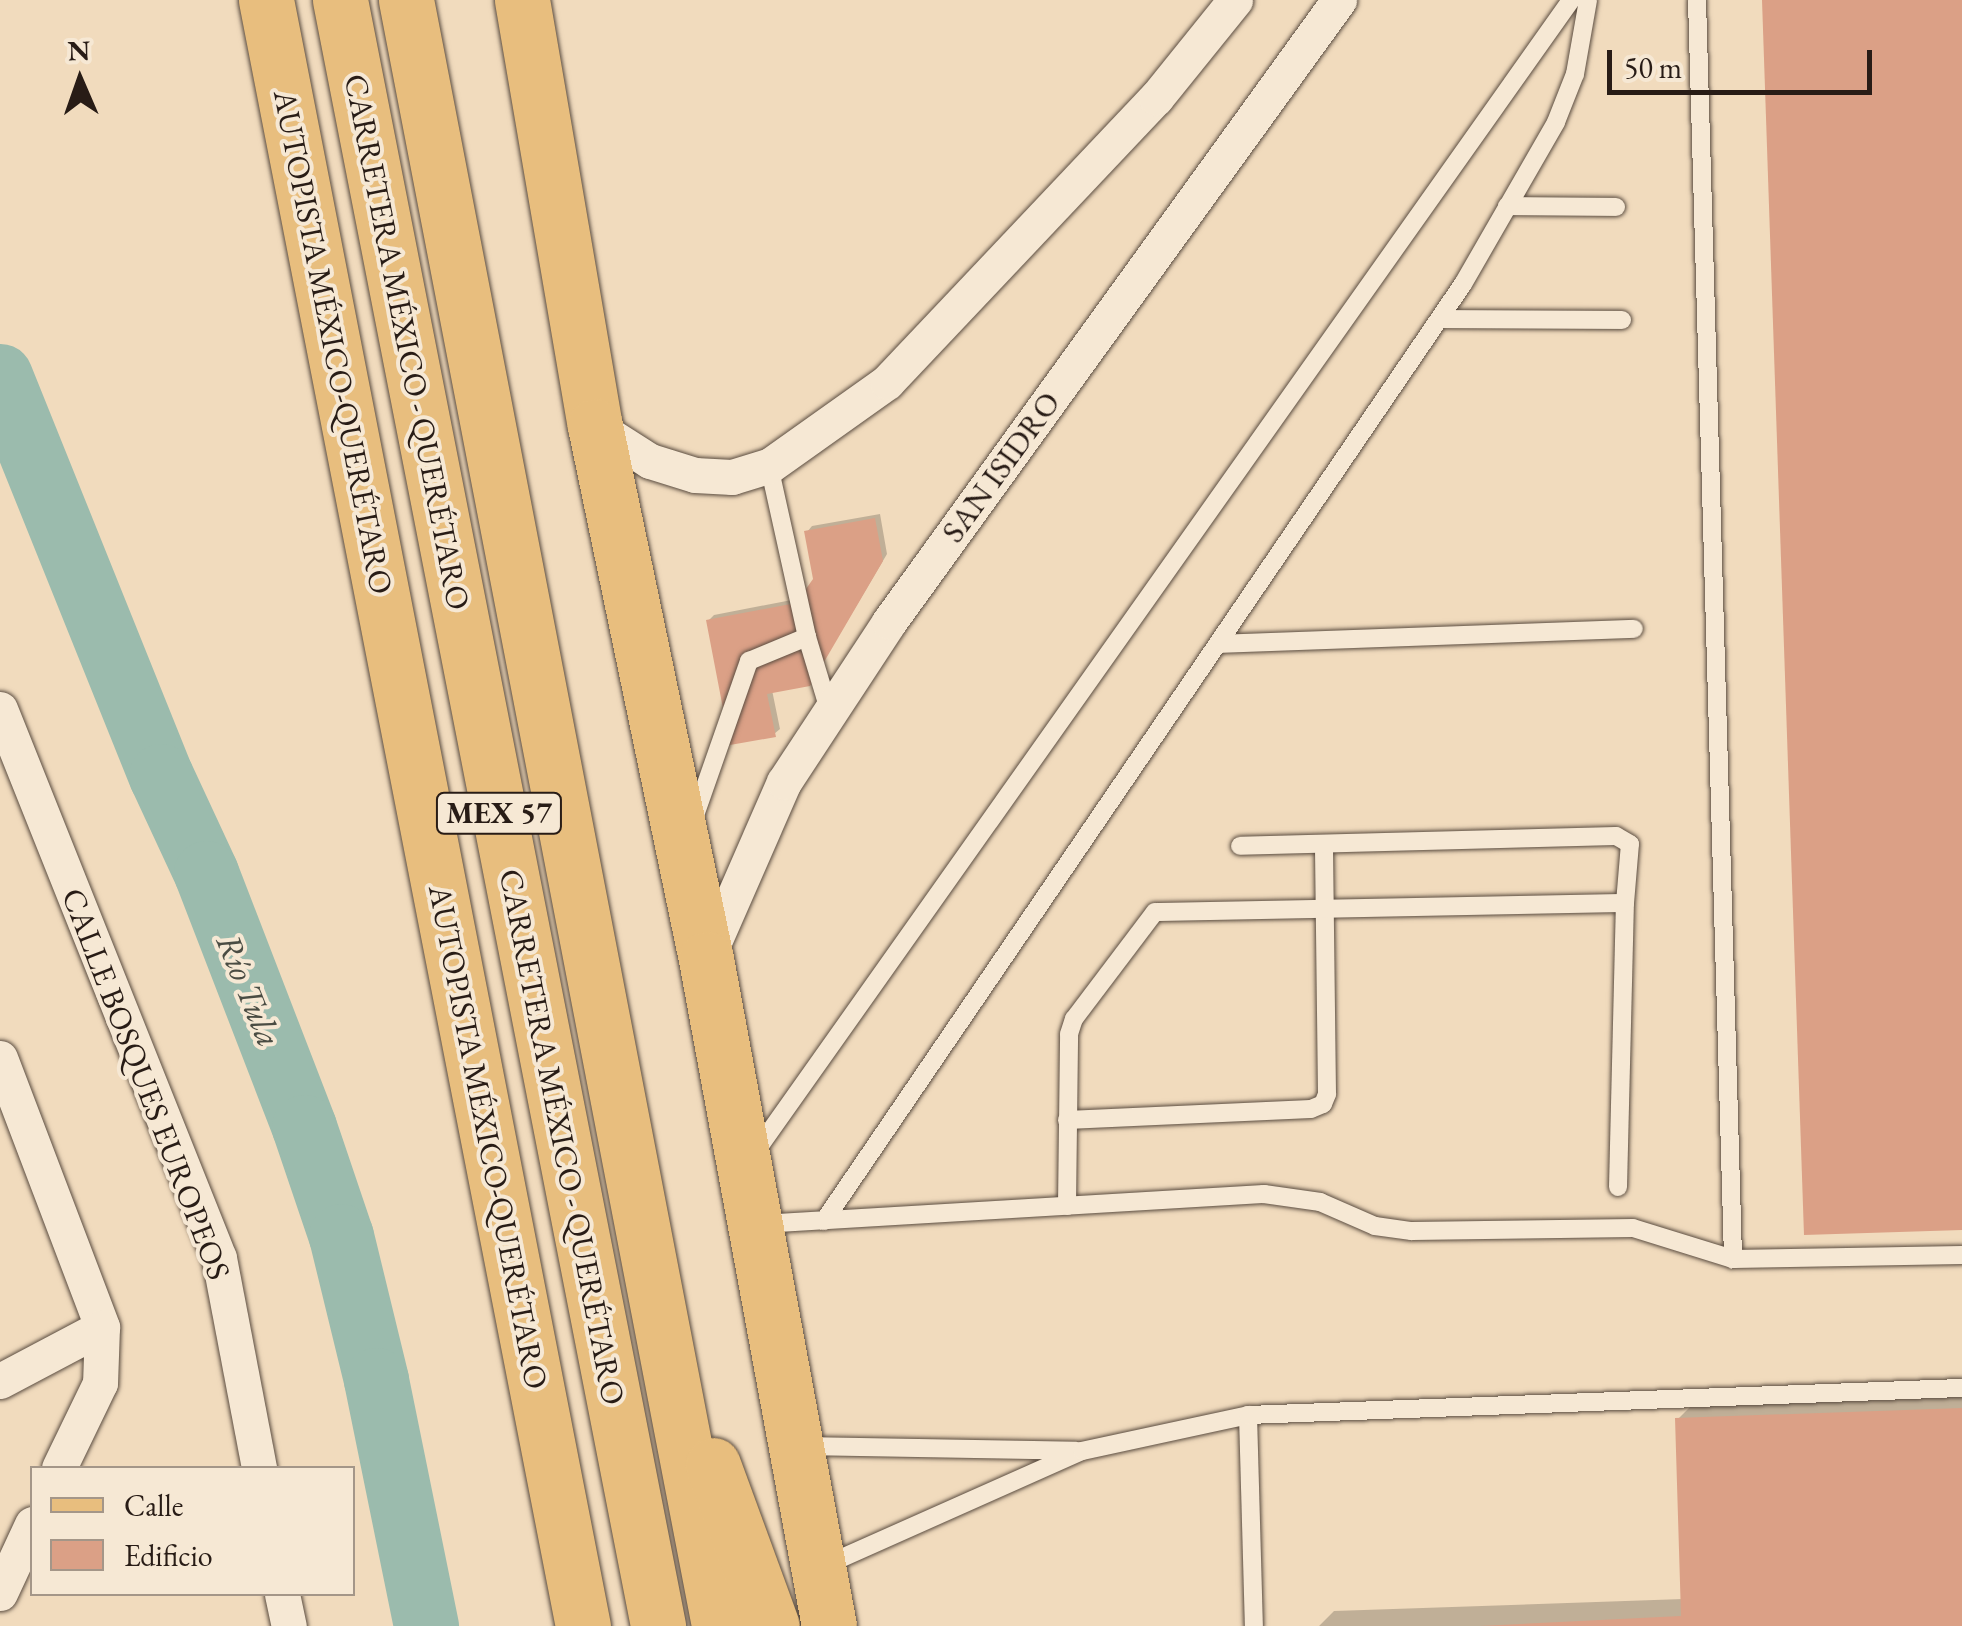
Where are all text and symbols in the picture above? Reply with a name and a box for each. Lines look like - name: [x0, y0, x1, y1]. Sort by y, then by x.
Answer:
- north arrow: [30, 30, 130, 130]
- scale bar: [1612, 30, 1877, 92]
- text: N: [67, 32, 91, 68]
- text: 50 m: [1624, 48, 1682, 87]
- street label: CARRETERA MÉXICO - QUERÉTARO: [336, 71, 478, 613]
- street label: AUTOPISTA MÉXICO-QUERÉTARO: [265, 87, 401, 597]
- street label: SAN ISIDRO: [934, 384, 1068, 550]
- road number: MEX 57: [434, 788, 564, 838]
- street label: CARRETERA MÉXICO - QUERÉTARO: [491, 866, 633, 1408]
- street label: AUTOPISTA MÉXICO-QUERÉTARO: [420, 882, 556, 1392]
- street label: CALLE BOSQUES EUROPEOS: [54, 883, 238, 1285]
- water label: Río Tula: [207, 927, 291, 1053]
- legend: [30, 1466, 355, 1596]
- text: Calle: [124, 1486, 183, 1525]
- text: Edificio: [124, 1536, 213, 1575]

